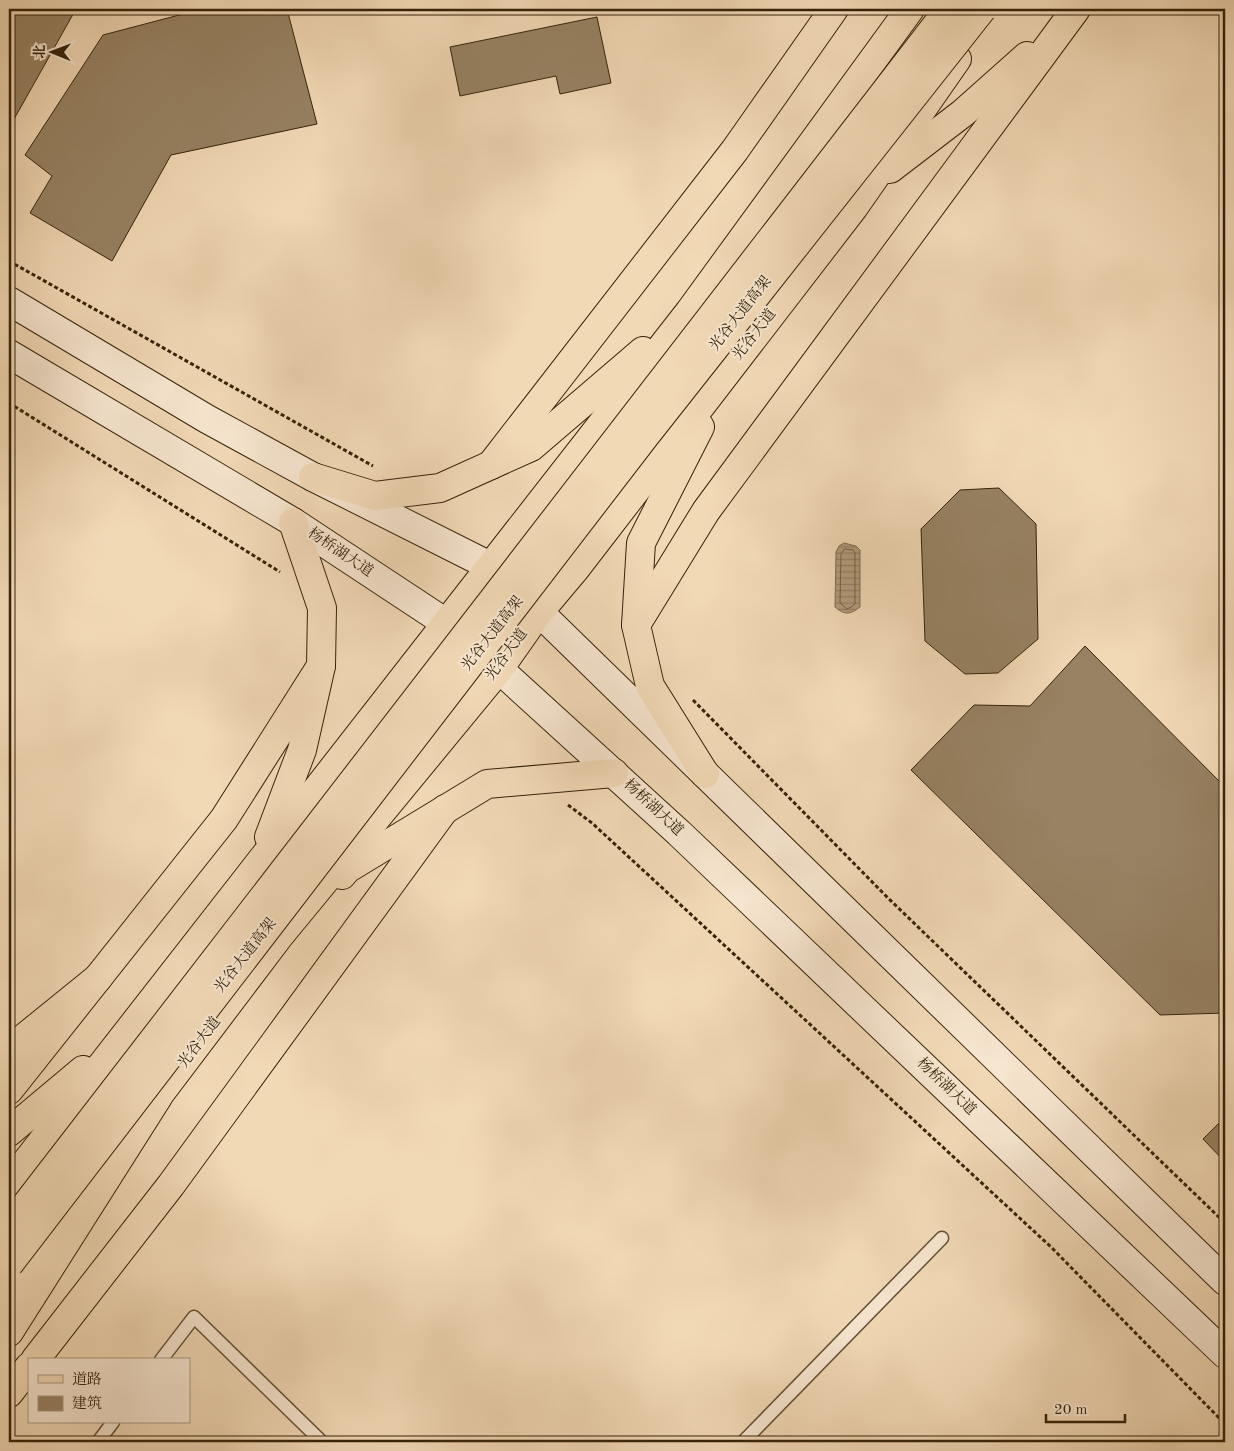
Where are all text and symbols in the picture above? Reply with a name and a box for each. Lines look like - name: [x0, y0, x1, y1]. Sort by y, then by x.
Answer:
- north arrow: [28, 28, 78, 78]
- text: 北: [32, 45, 47, 59]
- street label: 光谷大道高架: [706, 273, 776, 355]
- street label: 光谷大道: [729, 306, 781, 364]
- street label: 杨桥湖大道: [305, 524, 376, 580]
- street label: 光谷大道高架: [458, 593, 528, 675]
- street label: 光谷大道: [482, 625, 532, 685]
- street label: 杨桥湖大道: [620, 775, 687, 839]
- street label: 光谷大道高架: [211, 915, 280, 996]
- street label: 光谷大道: [174, 1013, 224, 1071]
- street label: 杨桥湖大道: [914, 1054, 980, 1118]
- legend: [28, 1358, 190, 1424]
- text: 道路: [72, 1371, 102, 1388]
- scale bar: [1046, 1391, 1125, 1423]
- text: 建筑: [72, 1395, 102, 1412]
- text: 20 m: [1054, 1403, 1088, 1418]

